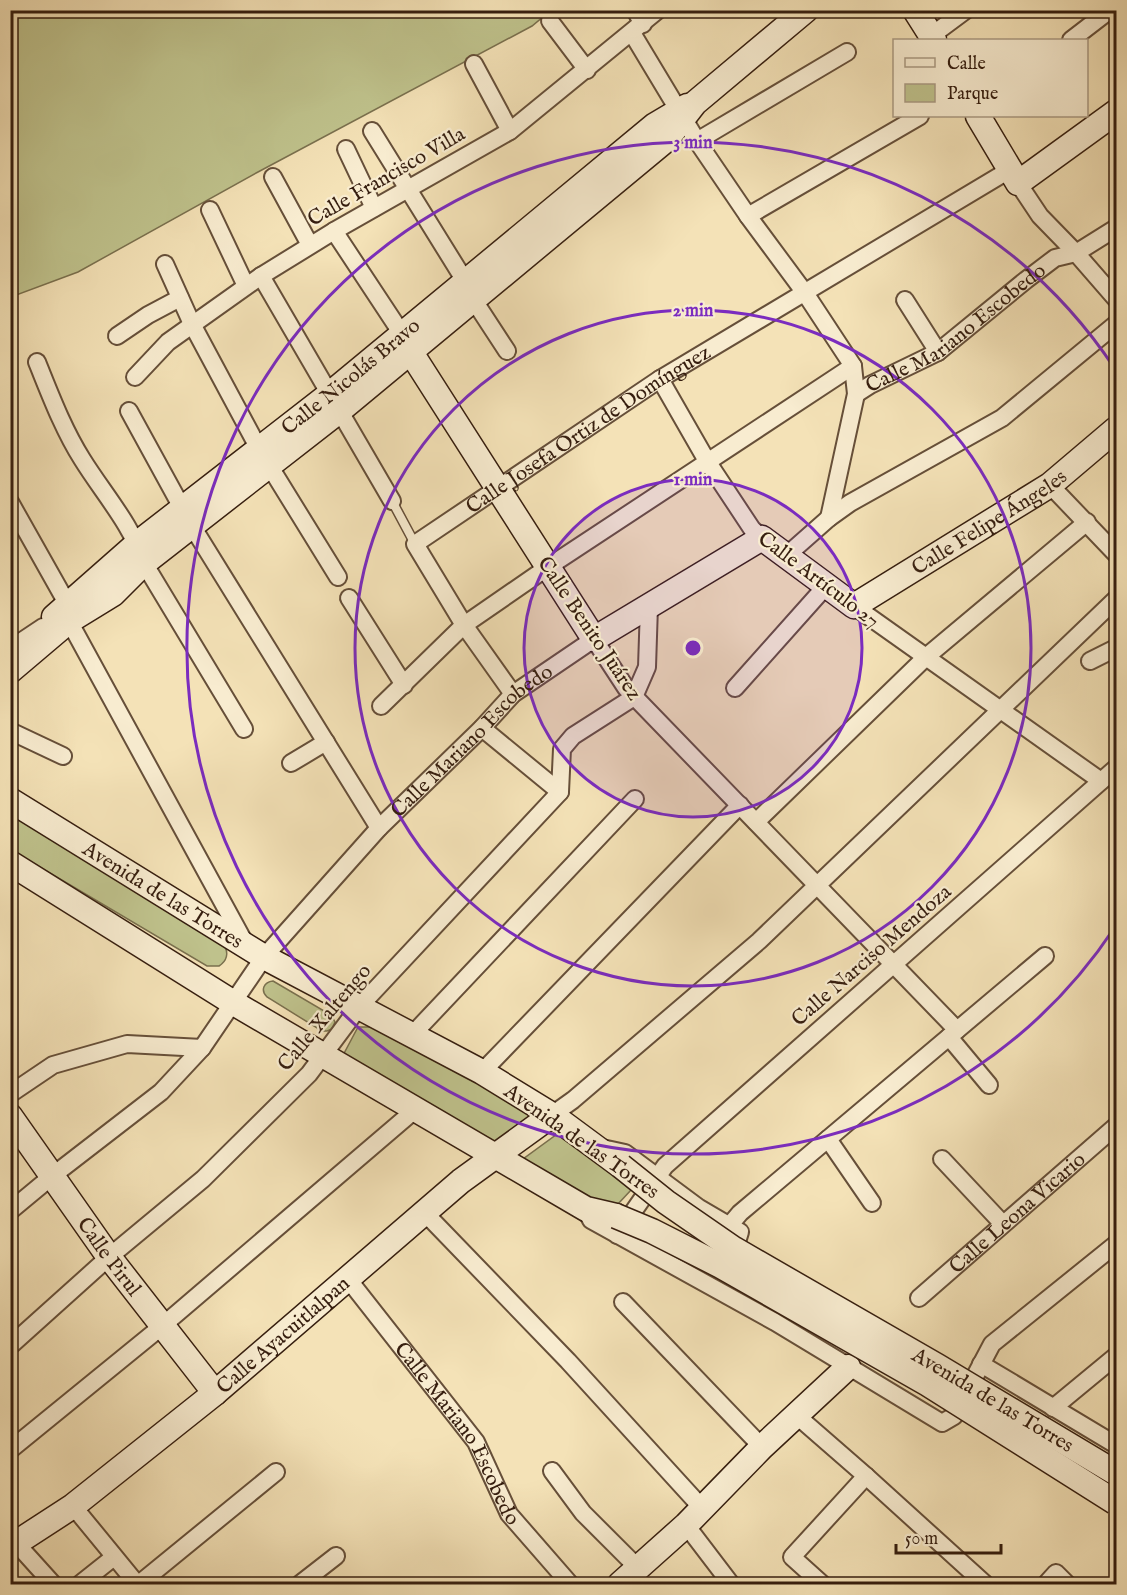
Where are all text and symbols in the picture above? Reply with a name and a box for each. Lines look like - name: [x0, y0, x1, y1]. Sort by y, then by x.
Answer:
- legend: [893, 39, 1088, 117]
- text: Calle: [947, 53, 986, 76]
- text: Parque: [947, 83, 998, 106]
- street label: Calle Francisco Villa: [303, 121, 471, 233]
- text: 3 min: [674, 132, 713, 155]
- street label: Calle Mariano Escobedo: [862, 258, 1052, 400]
- text: 2 min: [673, 300, 714, 323]
- street label: Calle Nicolás Bravo: [276, 313, 426, 442]
- street label: Calle Josefa Ortiz de Domínguez: [461, 340, 716, 521]
- street label: Calle Felipe Ángeles: [907, 464, 1073, 582]
- text: 1 min: [674, 469, 713, 492]
- street label: Calle Artículo 27: [752, 526, 884, 635]
- street label: Calle Benito Juárez: [531, 552, 647, 706]
- centre of rings: [683, 638, 703, 658]
- street label: Calle Mariano Escobedo: [386, 659, 559, 824]
- street label: Avenida de las Torres: [76, 836, 248, 956]
- street label: Calle Narciso Mendoza: [786, 879, 958, 1033]
- street label: Calle Xaltengo: [272, 959, 378, 1077]
- street label: Avenida de las Torres: [497, 1078, 664, 1206]
- street label: Calle Leona Vicario: [944, 1147, 1092, 1281]
- street label: Calle Pirul: [70, 1212, 147, 1302]
- street label: Calle Ayacuitlalpan: [211, 1271, 356, 1401]
- street label: Calle Mariano Escobedo: [388, 1337, 525, 1532]
- street label: Avenida de las Torres: [906, 1342, 1078, 1460]
- scale bar: [896, 1517, 1001, 1555]
- text: 50 m: [905, 1528, 938, 1551]

